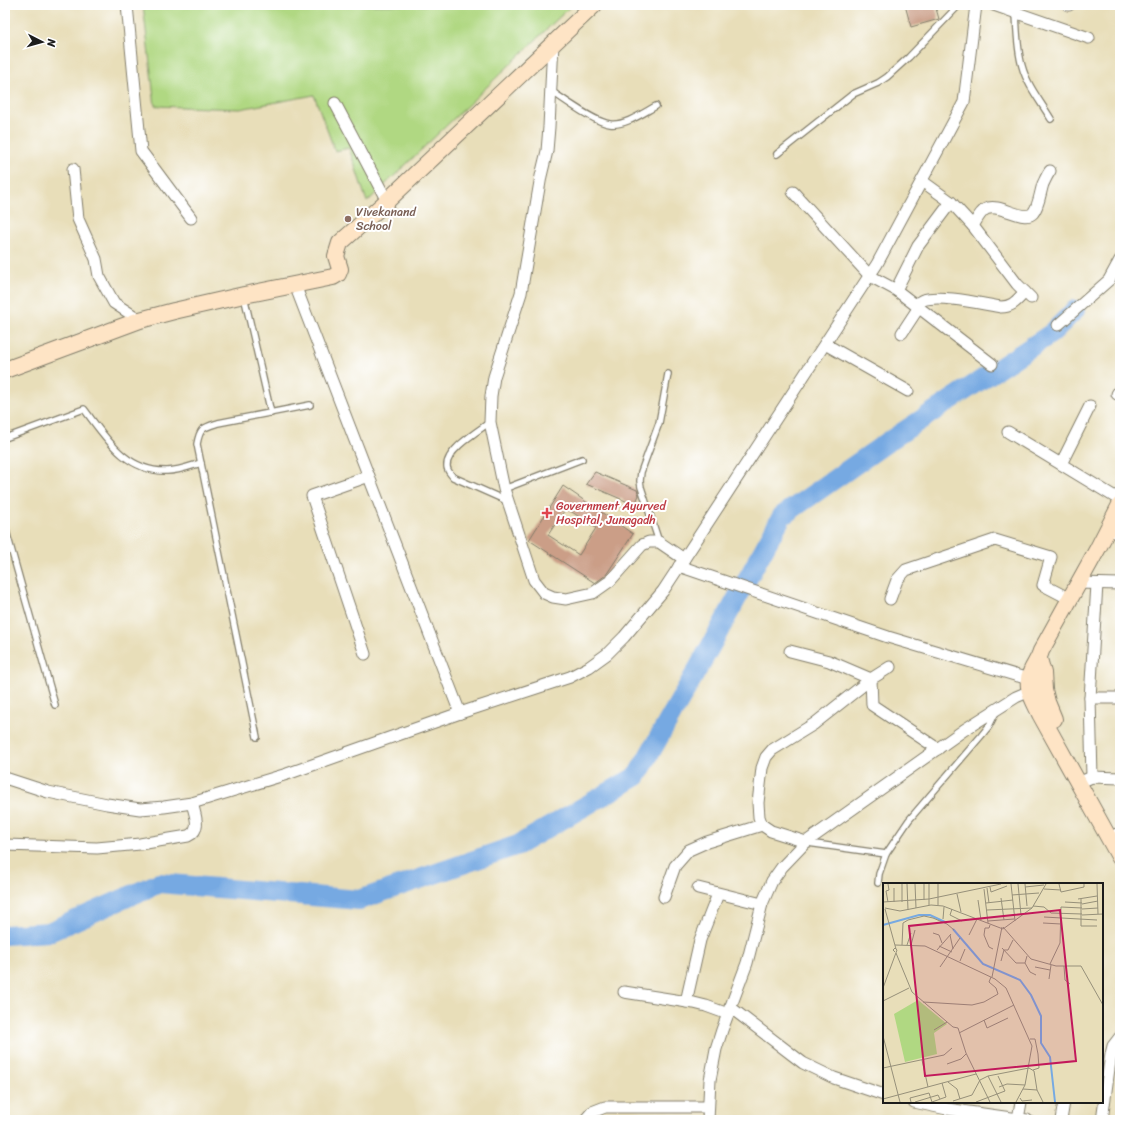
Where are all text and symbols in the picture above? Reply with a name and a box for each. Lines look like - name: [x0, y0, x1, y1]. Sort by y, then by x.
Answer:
- north arrow: [22, 22, 62, 62]
- text: N: [42, 37, 61, 48]
- place label: Vivekanand School: [356, 201, 417, 237]
- marker: Vivekanand School: [343, 214, 353, 224]
- place label: Government Ayurved Hospital, Junagadh: [556, 495, 667, 531]
- marker: Government Ayurved Hospital, Junagadh: [541, 507, 553, 519]
- inset map: [883, 883, 1103, 1103]

